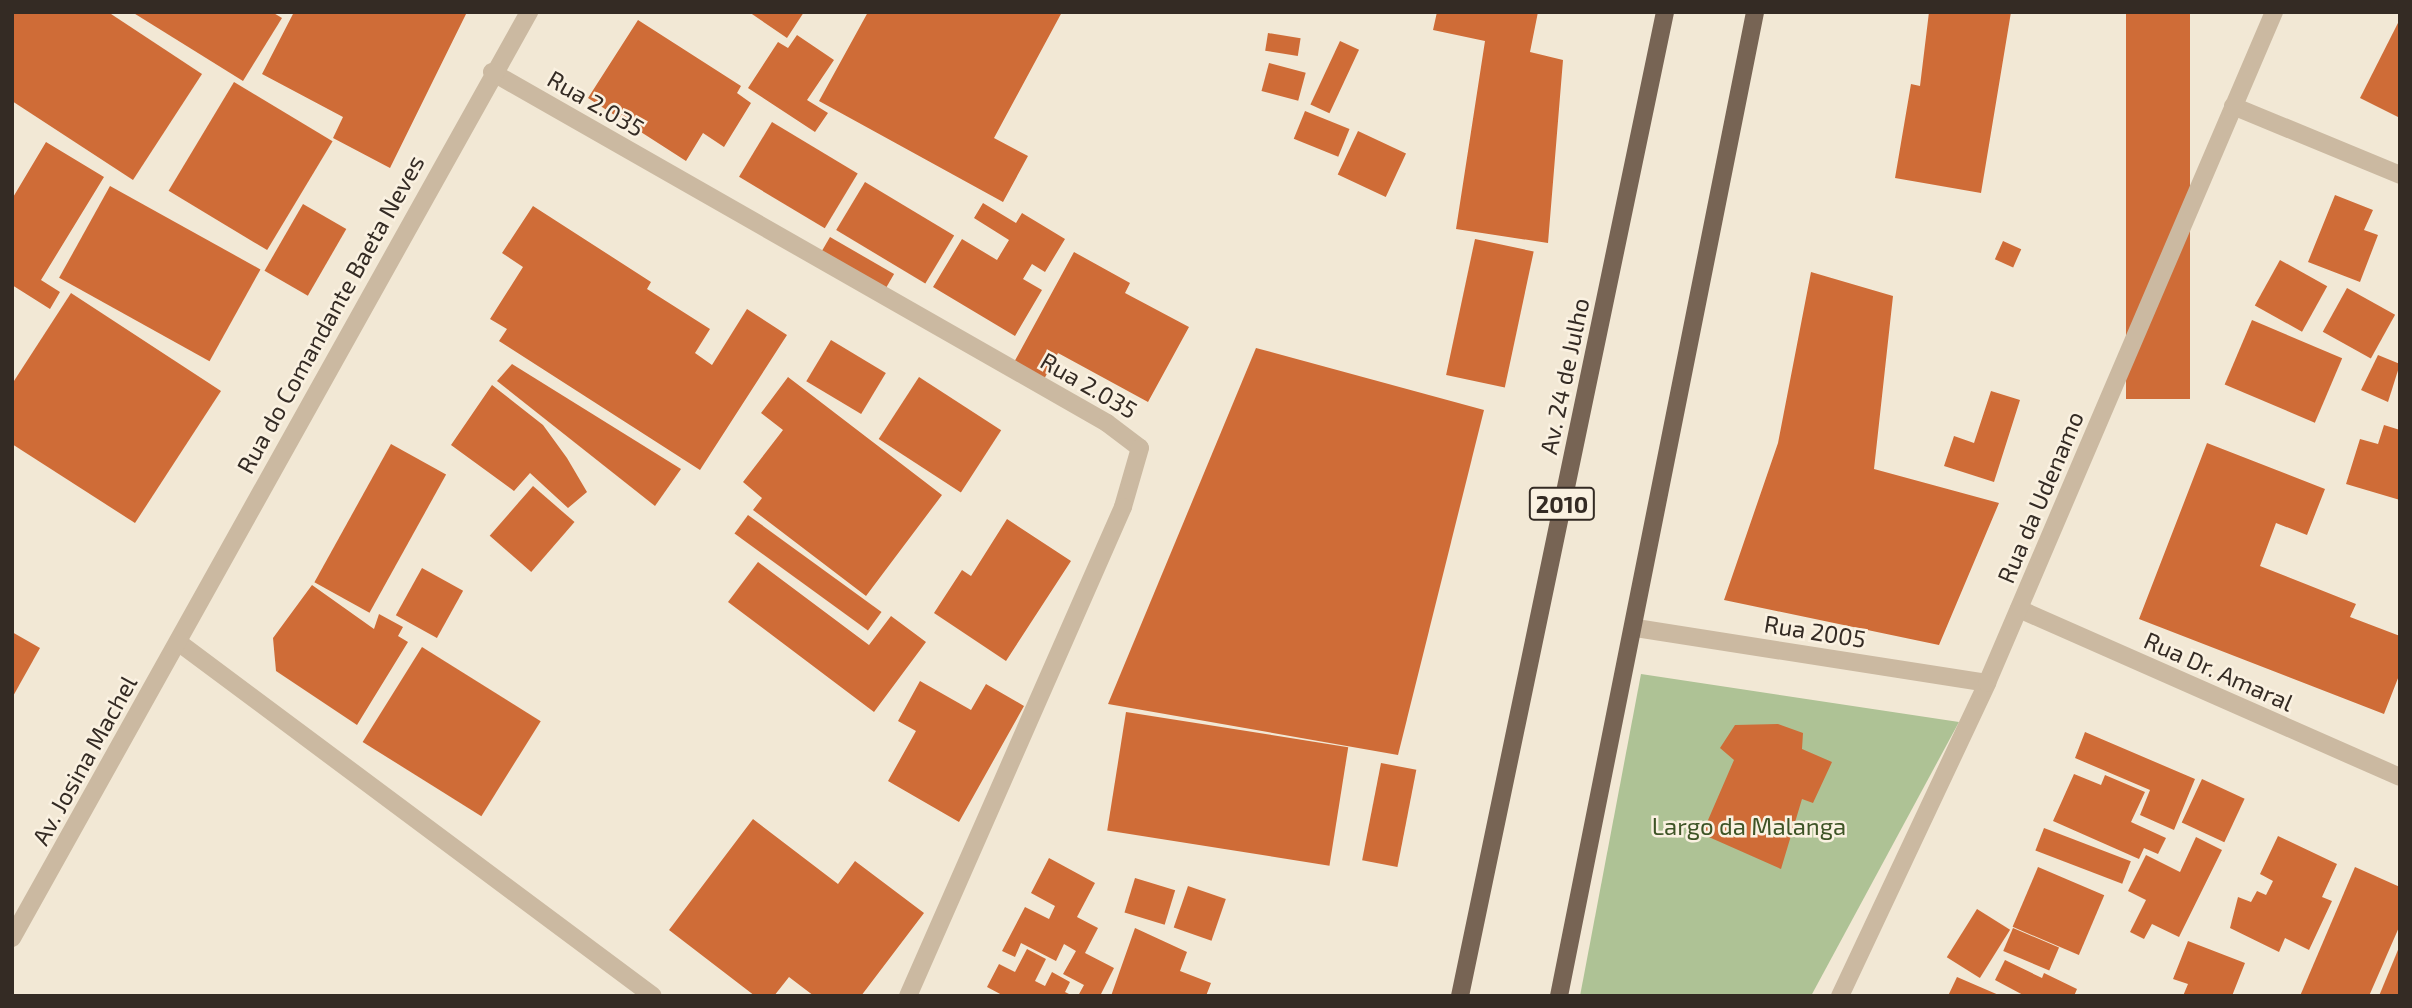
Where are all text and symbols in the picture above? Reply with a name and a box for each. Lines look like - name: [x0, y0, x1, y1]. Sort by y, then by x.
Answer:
- street label: Rua 2.035: [543, 64, 649, 142]
- street label: Rua do Comandante Baeta Neves: [230, 150, 430, 478]
- street label: Av. 24 de Julho: [1533, 295, 1595, 457]
- street label: Rua 2.035: [1036, 346, 1142, 424]
- street label: Rua da Udenamo: [1991, 407, 2089, 587]
- road number: 2010: [1529, 484, 1595, 524]
- street label: Rua 2005: [1762, 609, 1868, 653]
- street label: Rua Dr. Amaral: [2140, 625, 2298, 717]
- street label: Av. Josina Machel: [25, 670, 143, 850]
- park label: Largo da Malanga: [1652, 812, 1846, 840]

